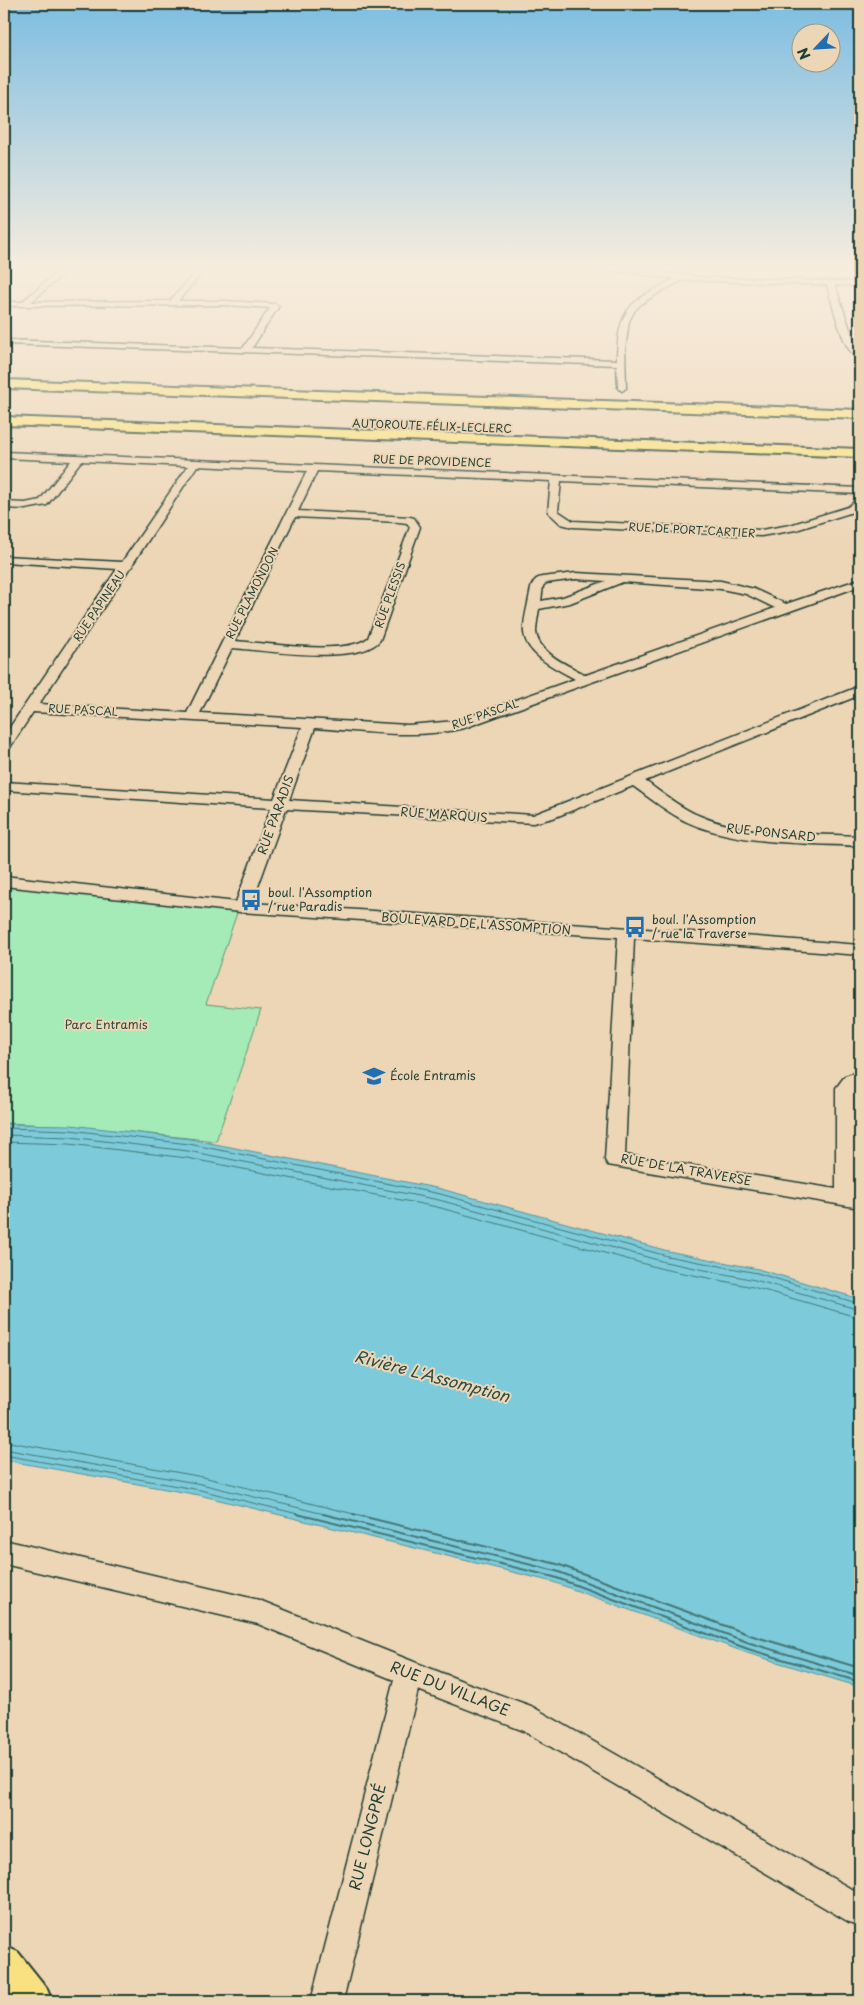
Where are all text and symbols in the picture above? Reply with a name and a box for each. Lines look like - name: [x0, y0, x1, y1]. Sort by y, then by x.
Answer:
- north arrow: [792, 22, 842, 72]
- text: N: [792, 44, 816, 63]
- street label: AUTOROUTE FÉLIX-LECLERC: [352, 414, 512, 437]
- street label: RUE DE PROVIDENCE: [372, 450, 492, 471]
- street label: RUE DE PORT-CARTIER: [628, 518, 756, 541]
- street label: RUE PLAMONDON: [221, 544, 282, 642]
- street label: RUE PLESSIS: [370, 559, 409, 630]
- street label: RUE PAPINEAU: [68, 567, 129, 645]
- street label: RUE PASCAL: [449, 694, 521, 733]
- street label: RUE PASCAL: [48, 699, 118, 720]
- street label: RUE PARADIS: [252, 773, 298, 857]
- street label: RUE MARQUIS: [400, 802, 488, 826]
- street label: RUE PONSARD: [726, 818, 817, 846]
- place label: boul. l'Assomption / rue Paradis: [268, 883, 372, 915]
- bus stop icon: boul. l'Assomption / rue Paradis: [238, 887, 264, 913]
- street label: BOULEVARD DE L'ASSOMPTION: [380, 907, 572, 939]
- place label: boul. l'Assomption / rue la Traverse: [652, 910, 756, 942]
- bus stop icon: boul. l'Assomption / rue la Traverse: [622, 914, 648, 940]
- park label: Parc Entramis: [65, 1015, 148, 1033]
- school or university icon: École Entramis: [361, 1063, 387, 1089]
- place label: École Entramis: [390, 1066, 476, 1084]
- street label: RUE DE LA TRAVERSE: [619, 1149, 753, 1189]
- water label: Rivière L'Assomption: [352, 1343, 514, 1408]
- street label: RUE DU VILLAGE: [387, 1654, 514, 1721]
- street label: RUE LONGPRÉ: [342, 1781, 391, 1893]

